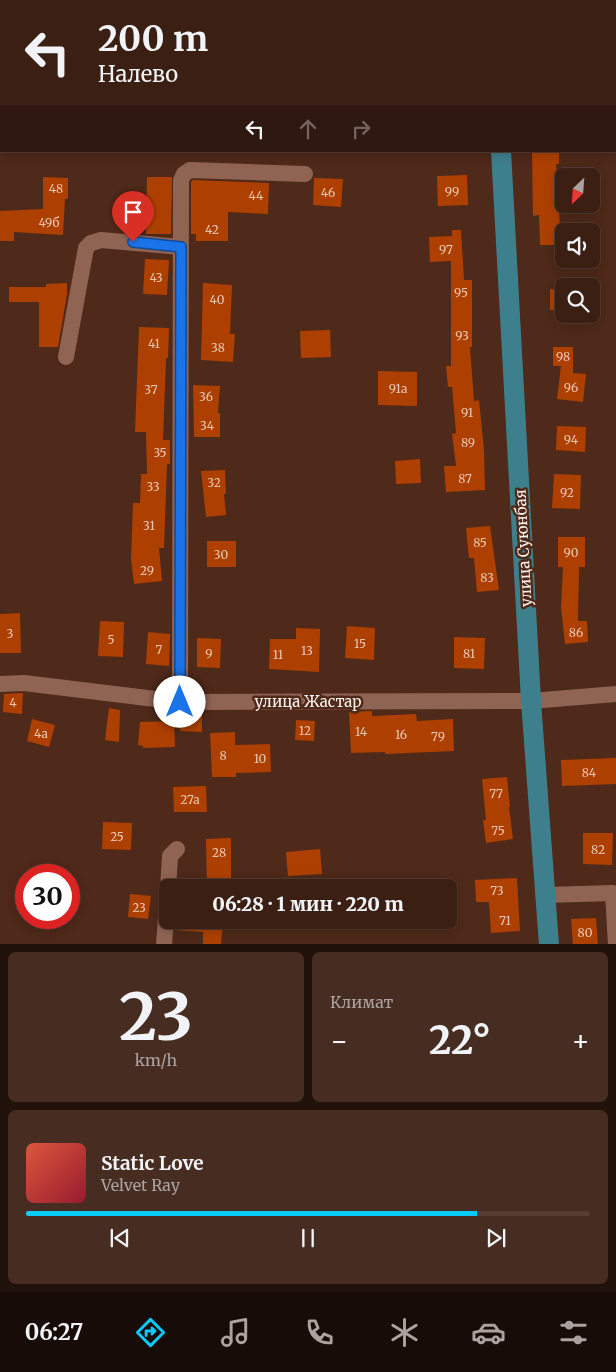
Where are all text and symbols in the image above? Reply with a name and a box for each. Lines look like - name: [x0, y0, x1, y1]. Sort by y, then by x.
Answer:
- text: 200 m: [98, 17, 208, 61]
- icon: left: [15, 20, 80, 85]
- text: Налево: [98, 60, 178, 88]
- icon: left: [241, 115, 269, 143]
- icon: ahead: [294, 115, 322, 143]
- icon: right: [347, 115, 375, 143]
- north arrow: [555, 168, 600, 212]
- map controls: [555, 168, 600, 323]
- house number: 48: [49, 181, 63, 196]
- house number: 99: [445, 184, 459, 199]
- house number: 46: [321, 185, 335, 200]
- house number: 44: [249, 188, 264, 203]
- pin: [112, 191, 154, 242]
- icon: arrive: [119, 198, 147, 226]
- house number: 49б: [38, 215, 60, 230]
- house number: 42: [205, 222, 219, 237]
- button: sound: [555, 223, 600, 268]
- house number: 97: [439, 242, 453, 257]
- house number: 43: [149, 270, 163, 285]
- button: search: [555, 278, 600, 323]
- house number: 95: [454, 285, 468, 300]
- house number: 40: [210, 292, 225, 307]
- house number: 93: [455, 328, 469, 343]
- house number: 41: [148, 336, 161, 351]
- house number: 38: [211, 340, 225, 355]
- house number: 98: [556, 349, 570, 364]
- house number: 96: [564, 380, 578, 395]
- house number: 91а: [389, 381, 408, 396]
- house number: 37: [144, 382, 158, 397]
- house number: 36: [199, 389, 213, 404]
- house number: 91: [461, 405, 474, 420]
- house number: 34: [200, 418, 215, 433]
- house number: 94: [564, 432, 579, 447]
- house number: 89: [461, 435, 475, 450]
- house number: 35: [153, 445, 167, 460]
- house number: 87: [458, 471, 472, 486]
- house number: 32: [207, 475, 221, 490]
- house number: 33: [146, 479, 160, 494]
- house number: 92: [560, 485, 574, 500]
- street label: улица Суюнбая: [510, 489, 536, 607]
- house number: 31: [143, 518, 155, 533]
- house number: 85: [473, 535, 487, 550]
- house number: 90: [563, 545, 579, 560]
- house number: 30: [214, 547, 228, 562]
- house number: 29: [140, 563, 154, 578]
- house number: 83: [480, 570, 494, 585]
- house number: 86: [569, 625, 583, 640]
- house number: 3: [7, 626, 14, 641]
- house number: 5: [107, 632, 115, 647]
- house number: 15: [354, 636, 366, 651]
- house number: 7: [156, 642, 163, 657]
- house number: 13: [301, 643, 313, 658]
- house number: 9: [205, 646, 213, 661]
- house number: 81: [463, 646, 476, 661]
- house number: 11: [273, 647, 284, 662]
- position arrow: [153, 675, 205, 727]
- street label: улица Жастар: [254, 692, 362, 711]
- house number: 4: [9, 695, 17, 710]
- house number: 12: [299, 723, 311, 738]
- house number: 14: [355, 724, 368, 739]
- house number: 4а: [34, 726, 49, 741]
- house number: 16: [395, 727, 407, 742]
- house number: 79: [431, 729, 445, 744]
- house number: 8: [219, 748, 227, 763]
- house number: 10: [254, 751, 267, 766]
- house number: 84: [582, 765, 597, 780]
- house number: 77: [489, 786, 503, 801]
- house number: 27а: [180, 792, 200, 807]
- house number: 75: [491, 823, 505, 838]
- house number: 25: [110, 829, 124, 844]
- house number: 82: [591, 842, 605, 857]
- house number: 28: [212, 845, 226, 860]
- speed limit sign: 30: [15, 864, 80, 929]
- house number: 73: [490, 883, 504, 898]
- text: 06:28 · 1 мин · 220 m: [212, 892, 404, 916]
- house number: 23: [132, 900, 146, 915]
- house number: 71: [499, 913, 512, 928]
- house number: 80: [578, 925, 593, 940]
- text: 23: [119, 976, 193, 1058]
- text: Климат: [330, 992, 393, 1012]
- text: 22°: [429, 1017, 491, 1064]
- text: −: [330, 1023, 349, 1059]
- text: +: [571, 1023, 590, 1059]
- text: km/h: [135, 1050, 177, 1070]
- text: Static Love: [101, 1151, 204, 1175]
- text: Velvet Ray: [101, 1175, 180, 1195]
- icon: previous: [106, 1224, 134, 1252]
- icon: pause: [294, 1224, 322, 1252]
- icon: next: [482, 1224, 510, 1252]
- icon: directions: [133, 1315, 168, 1350]
- icon: music: [218, 1315, 253, 1350]
- icon: phone: [302, 1315, 337, 1350]
- icon: climate: [387, 1315, 422, 1350]
- icon: car: [471, 1315, 506, 1350]
- icon: filters: [556, 1315, 591, 1350]
- text: 06:27: [25, 1318, 83, 1346]

